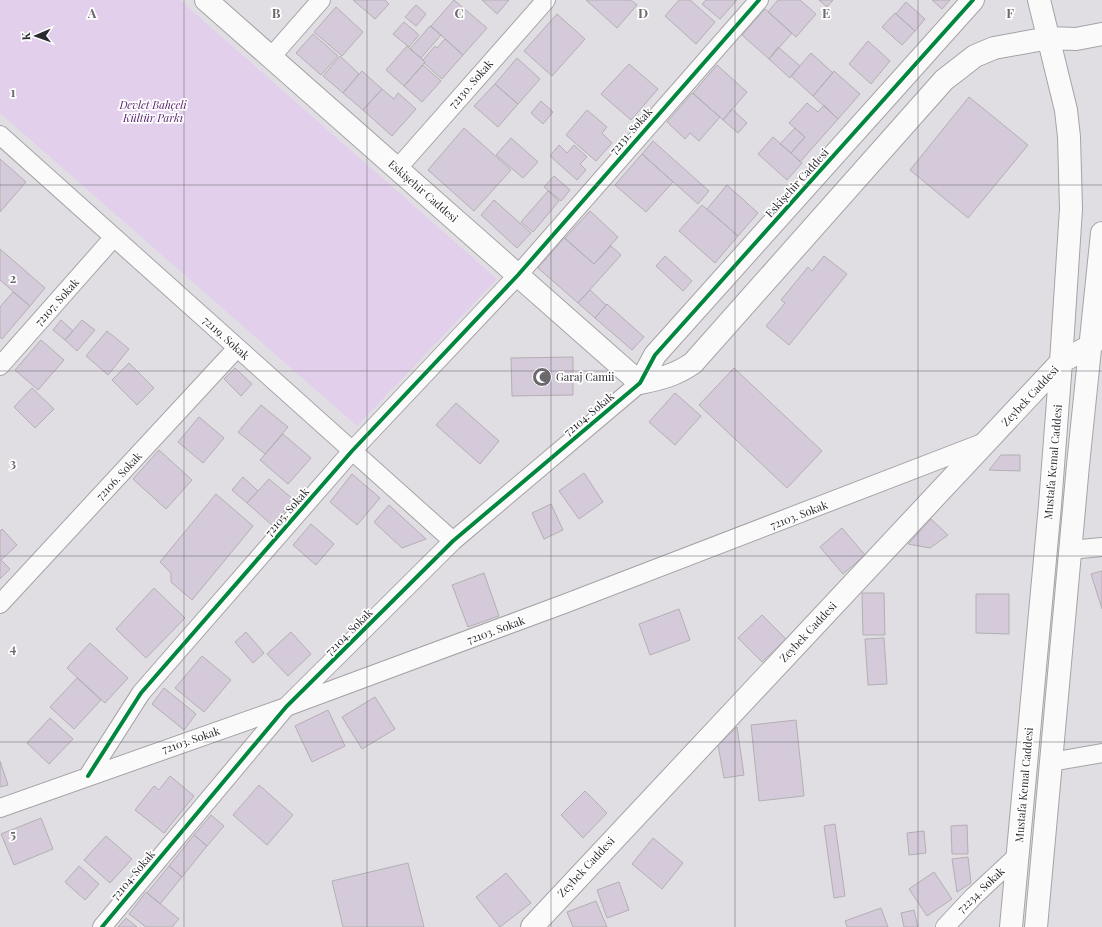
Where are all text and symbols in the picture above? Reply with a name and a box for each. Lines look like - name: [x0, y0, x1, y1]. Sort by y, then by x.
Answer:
- text: A: [87, 4, 97, 21]
- text: B: [272, 4, 281, 21]
- text: C: [454, 4, 464, 21]
- text: D: [638, 4, 648, 21]
- text: E: [822, 4, 830, 21]
- text: F: [1006, 4, 1014, 21]
- north arrow: [16, 16, 56, 56]
- text: K: [18, 32, 33, 41]
- street label: 72130. Sokak: [445, 56, 496, 111]
- text: 1: [11, 83, 16, 100]
- park label: Devlet Bahçeli Kültür Parkı: [118, 97, 187, 125]
- street label: 72131. Sokak: [606, 104, 655, 157]
- street label: Eskişehir Caddesi: [762, 145, 832, 220]
- street label: Eskişehir Caddesi: [385, 156, 461, 225]
- text: 2: [10, 269, 17, 286]
- street label: 72107. Sokak: [31, 275, 82, 329]
- street label: 72119. Sokak: [200, 313, 253, 363]
- street label: Zeybek Caddesi: [998, 362, 1062, 429]
- mosque icon: Garaj Camii: [531, 366, 553, 388]
- place label: Garaj Camii: [556, 369, 614, 384]
- street label: 72104. Sokak: [561, 388, 617, 439]
- street label: Mustafa Kemal Caddesi: [1040, 404, 1065, 520]
- street label: 72106. Sokak: [92, 448, 145, 503]
- text: 3: [10, 454, 16, 471]
- street label: 72105. Sokak: [261, 484, 312, 539]
- street label: 72103. Sokak: [768, 497, 830, 532]
- street label: Zeybek Caddesi: [776, 598, 840, 665]
- street label: 72104. Sokak: [322, 605, 375, 658]
- street label: 72103. Sokak: [465, 612, 527, 647]
- text: 4: [10, 639, 17, 656]
- street label: 72103. Sokak: [160, 723, 222, 756]
- street label: Mustafa Kemal Caddesi: [1011, 727, 1036, 843]
- text: 5: [10, 825, 16, 842]
- street label: Zeybek Caddesi: [554, 833, 618, 900]
- street label: 72104. Sokak: [107, 847, 158, 903]
- street label: 72234. Sokak: [954, 863, 1008, 916]

